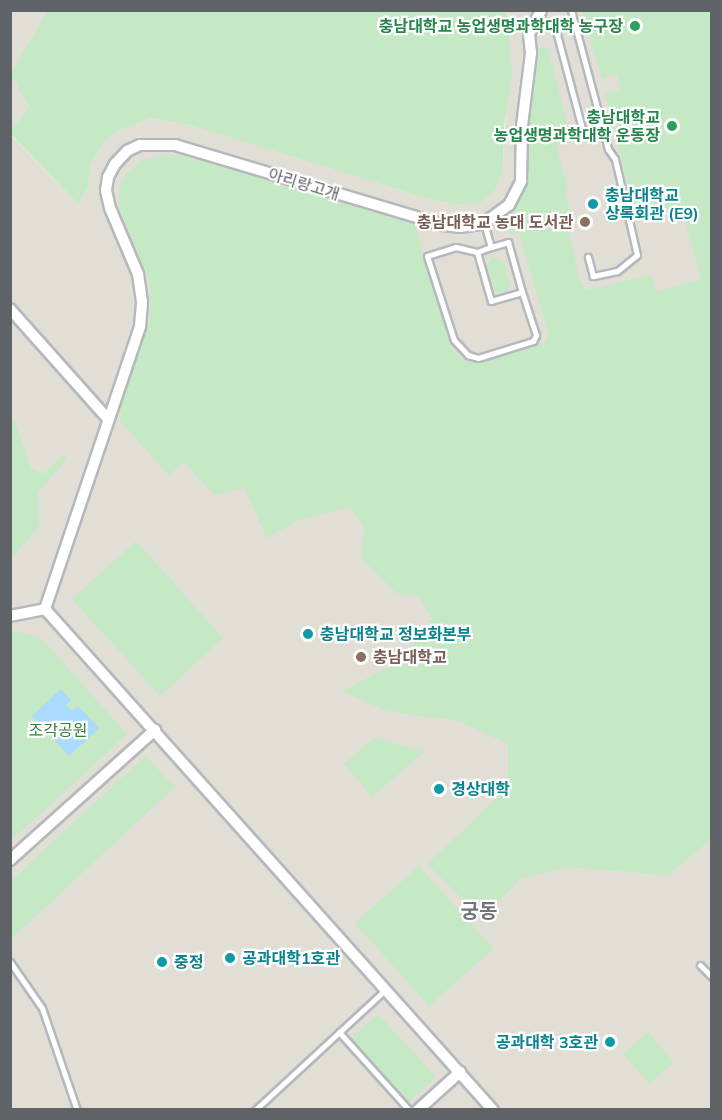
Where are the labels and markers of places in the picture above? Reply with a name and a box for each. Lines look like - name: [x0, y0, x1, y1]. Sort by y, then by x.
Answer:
- place label: 충남대학교 농업생명과학대학 농구장: [379, 16, 623, 36]
- marker: 충남대학교 농업생명과학대학 농구장: [628, 19, 642, 33]
- place label: 충남대학교 농업생명과학대학 운동장: [494, 107, 660, 145]
- marker: 충남대학교 농업생명과학대학 운동장: [665, 119, 679, 133]
- place label: 충남대학교 상록회관 (E9): [605, 185, 699, 223]
- marker: 충남대학교 상록회관 (E9): [586, 197, 600, 211]
- place label: 충남대학교 농대 도서관: [417, 212, 573, 232]
- marker: 충남대학교 농대 도서관: [578, 215, 592, 229]
- place label: 충남대학교 정보화본부: [320, 624, 472, 644]
- marker: 충남대학교 정보화본부: [301, 627, 315, 641]
- place label: 충남대학교: [373, 647, 447, 667]
- marker: 충남대학교: [354, 650, 368, 664]
- place label: 경상대학: [451, 779, 510, 799]
- marker: 경상대학: [432, 782, 446, 796]
- place label: 공과대학1호관: [242, 948, 340, 968]
- marker: 공과대학1호관: [223, 951, 237, 965]
- place label: 중정: [174, 952, 203, 972]
- marker: 중정: [155, 955, 169, 969]
- place label: 공과대학 3호관: [496, 1032, 598, 1052]
- marker: 공과대학 3호관: [603, 1035, 617, 1049]

